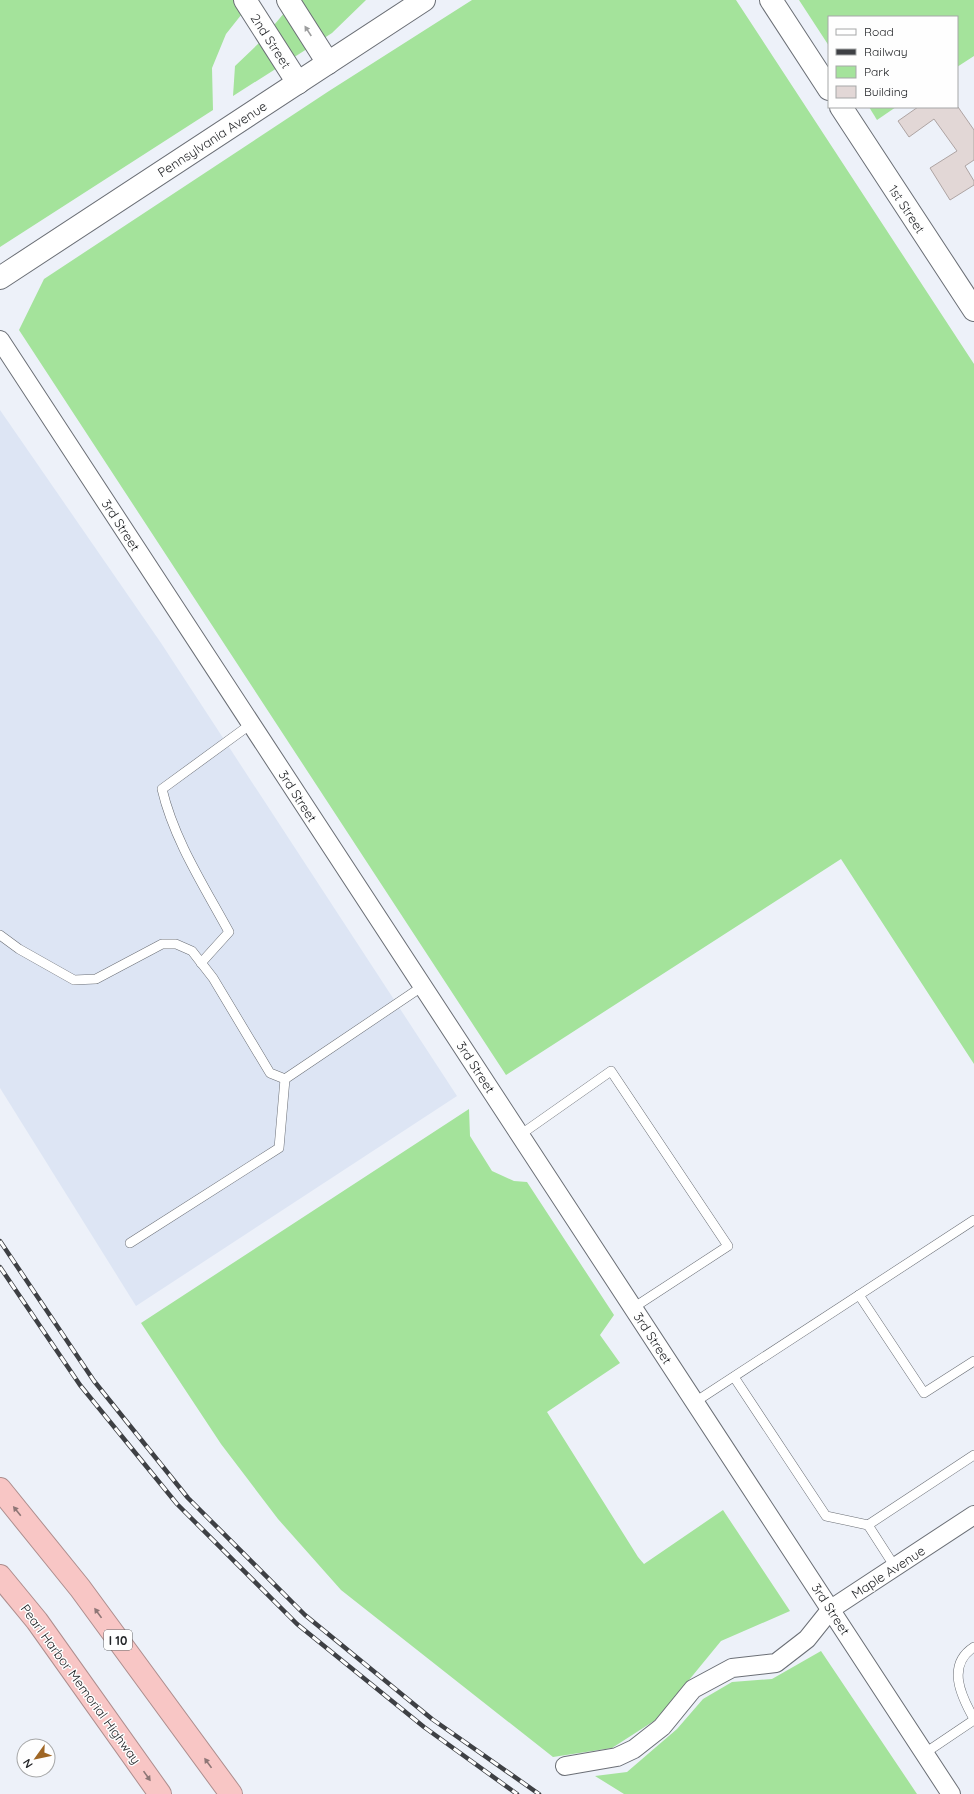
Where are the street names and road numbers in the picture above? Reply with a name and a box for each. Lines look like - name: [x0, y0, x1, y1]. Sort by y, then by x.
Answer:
- street label: 2nd Street: [247, 11, 295, 71]
- street label: Pennsylvania Avenue: [154, 98, 270, 180]
- street label: 1st Street: [885, 182, 929, 236]
- street label: 3rd Street: [98, 496, 144, 554]
- street label: 3rd Street: [275, 767, 321, 825]
- street label: 3rd Street: [453, 1038, 499, 1096]
- street label: 3rd Street: [630, 1309, 676, 1367]
- street label: Maple Avenue: [848, 1542, 928, 1602]
- street label: 3rd Street: [808, 1580, 854, 1638]
- street label: Pearl Harbor Memorial Highway: [18, 1601, 144, 1767]
- road number: I 10: [104, 1630, 132, 1650]

